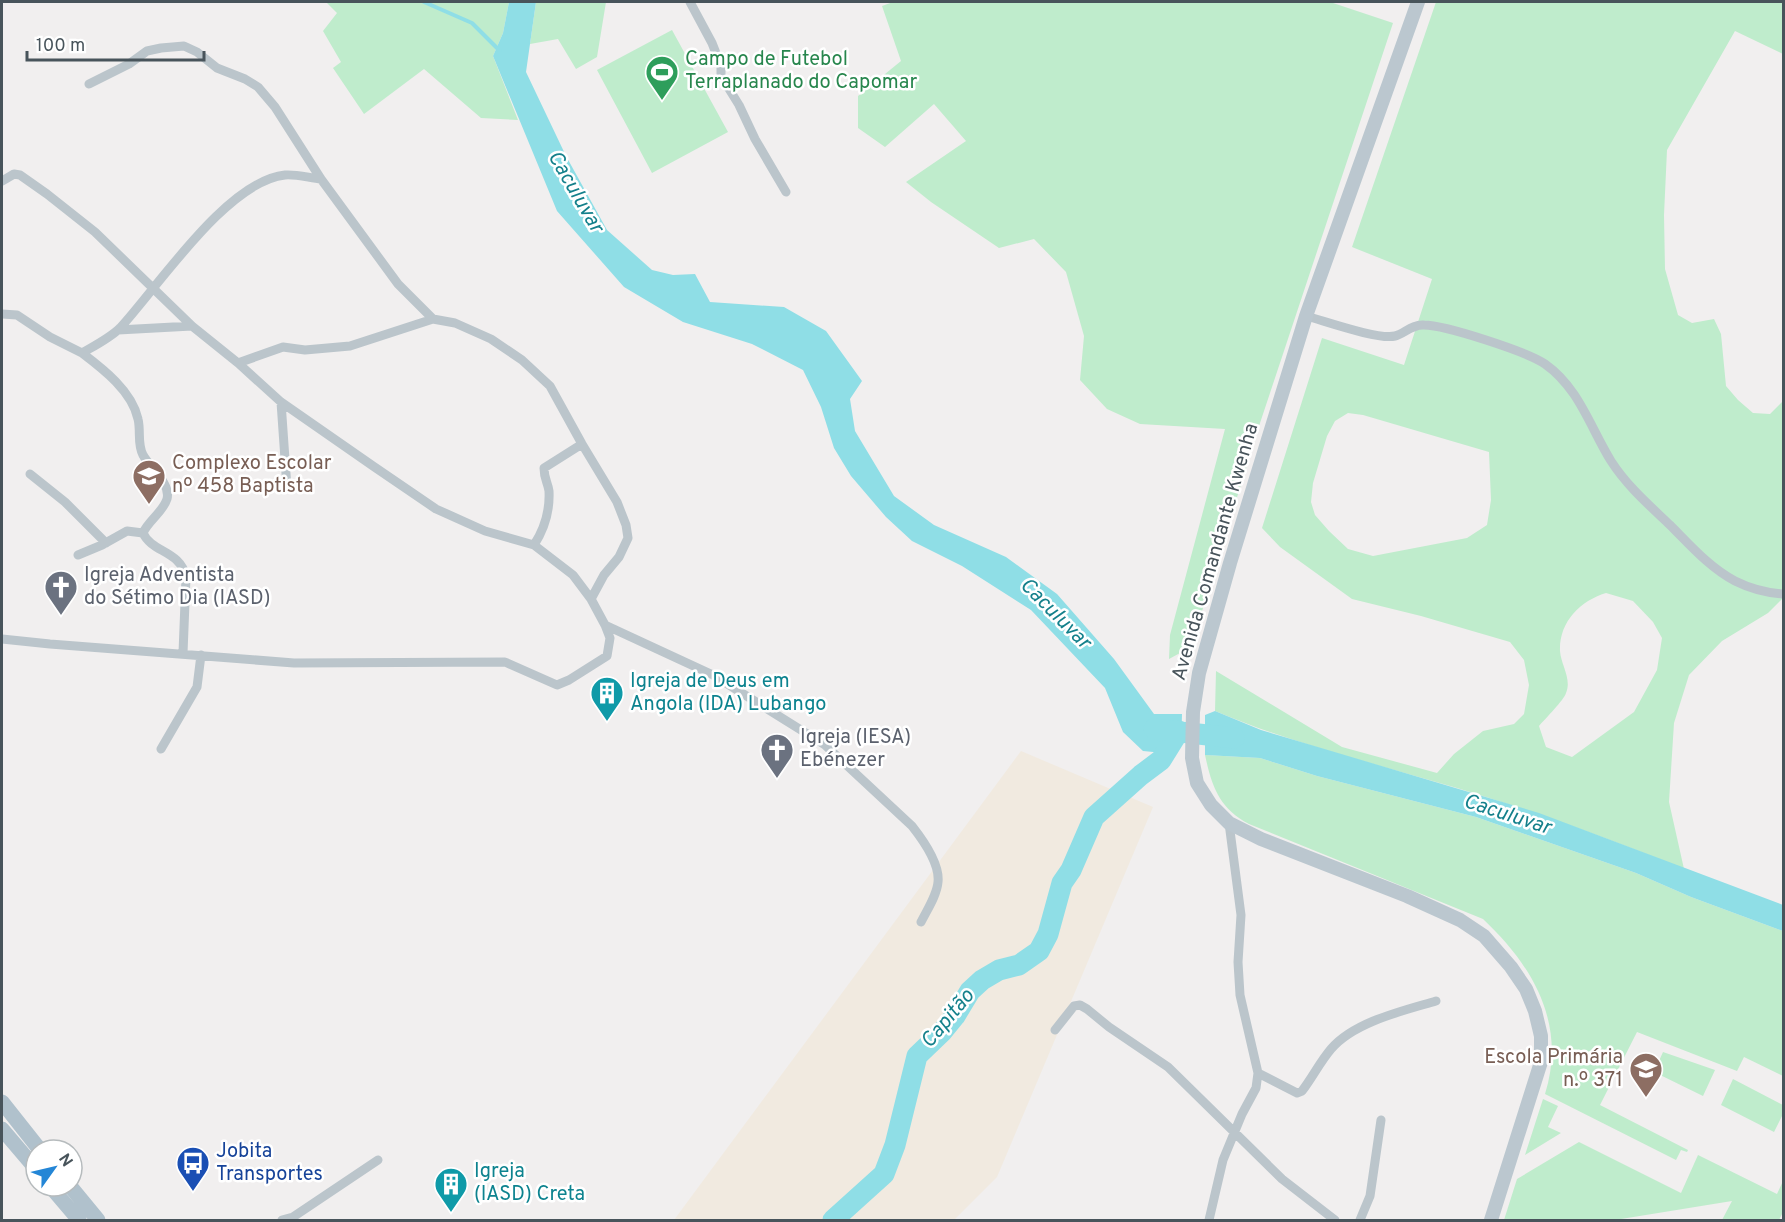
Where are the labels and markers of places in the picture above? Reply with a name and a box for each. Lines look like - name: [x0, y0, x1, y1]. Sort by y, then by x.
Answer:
- place label: Campo de Futebol Terraplanado do Capomar: [685, 47, 918, 96]
- sports icon: Campo de Futebol Terraplanado do Capomar: [644, 54, 680, 101]
- place label: Complexo Escolar nº 458 Baptista: [172, 451, 332, 500]
- school or university icon: Complexo Escolar nº 458 Baptista: [131, 458, 167, 505]
- place label: Igreja Adventista do Sétimo Dia (IASD): [84, 563, 271, 612]
- church icon: Igreja Adventista do Sétimo Dia (IASD): [43, 569, 79, 616]
- place label: Igreja de Deus em Angola (IDA) Lubango: [630, 669, 826, 718]
- building icon: Igreja de Deus em Angola (IDA) Lubango: [589, 675, 625, 722]
- place label: Igreja (IESA) Ebénezer: [800, 725, 911, 774]
- church icon: Igreja (IESA) Ebénezer: [759, 732, 795, 779]
- place label: Escola Primária n.º 371: [1484, 1045, 1623, 1094]
- school or university icon: Escola Primária n.º 371: [1628, 1051, 1664, 1098]
- place label: Jobita Transportes: [216, 1139, 323, 1188]
- bus stop icon: Jobita Transportes: [175, 1145, 211, 1192]
- place label: Igreja (IASD) Creta: [474, 1159, 585, 1208]
- building icon: Igreja (IASD) Creta: [433, 1166, 469, 1213]

